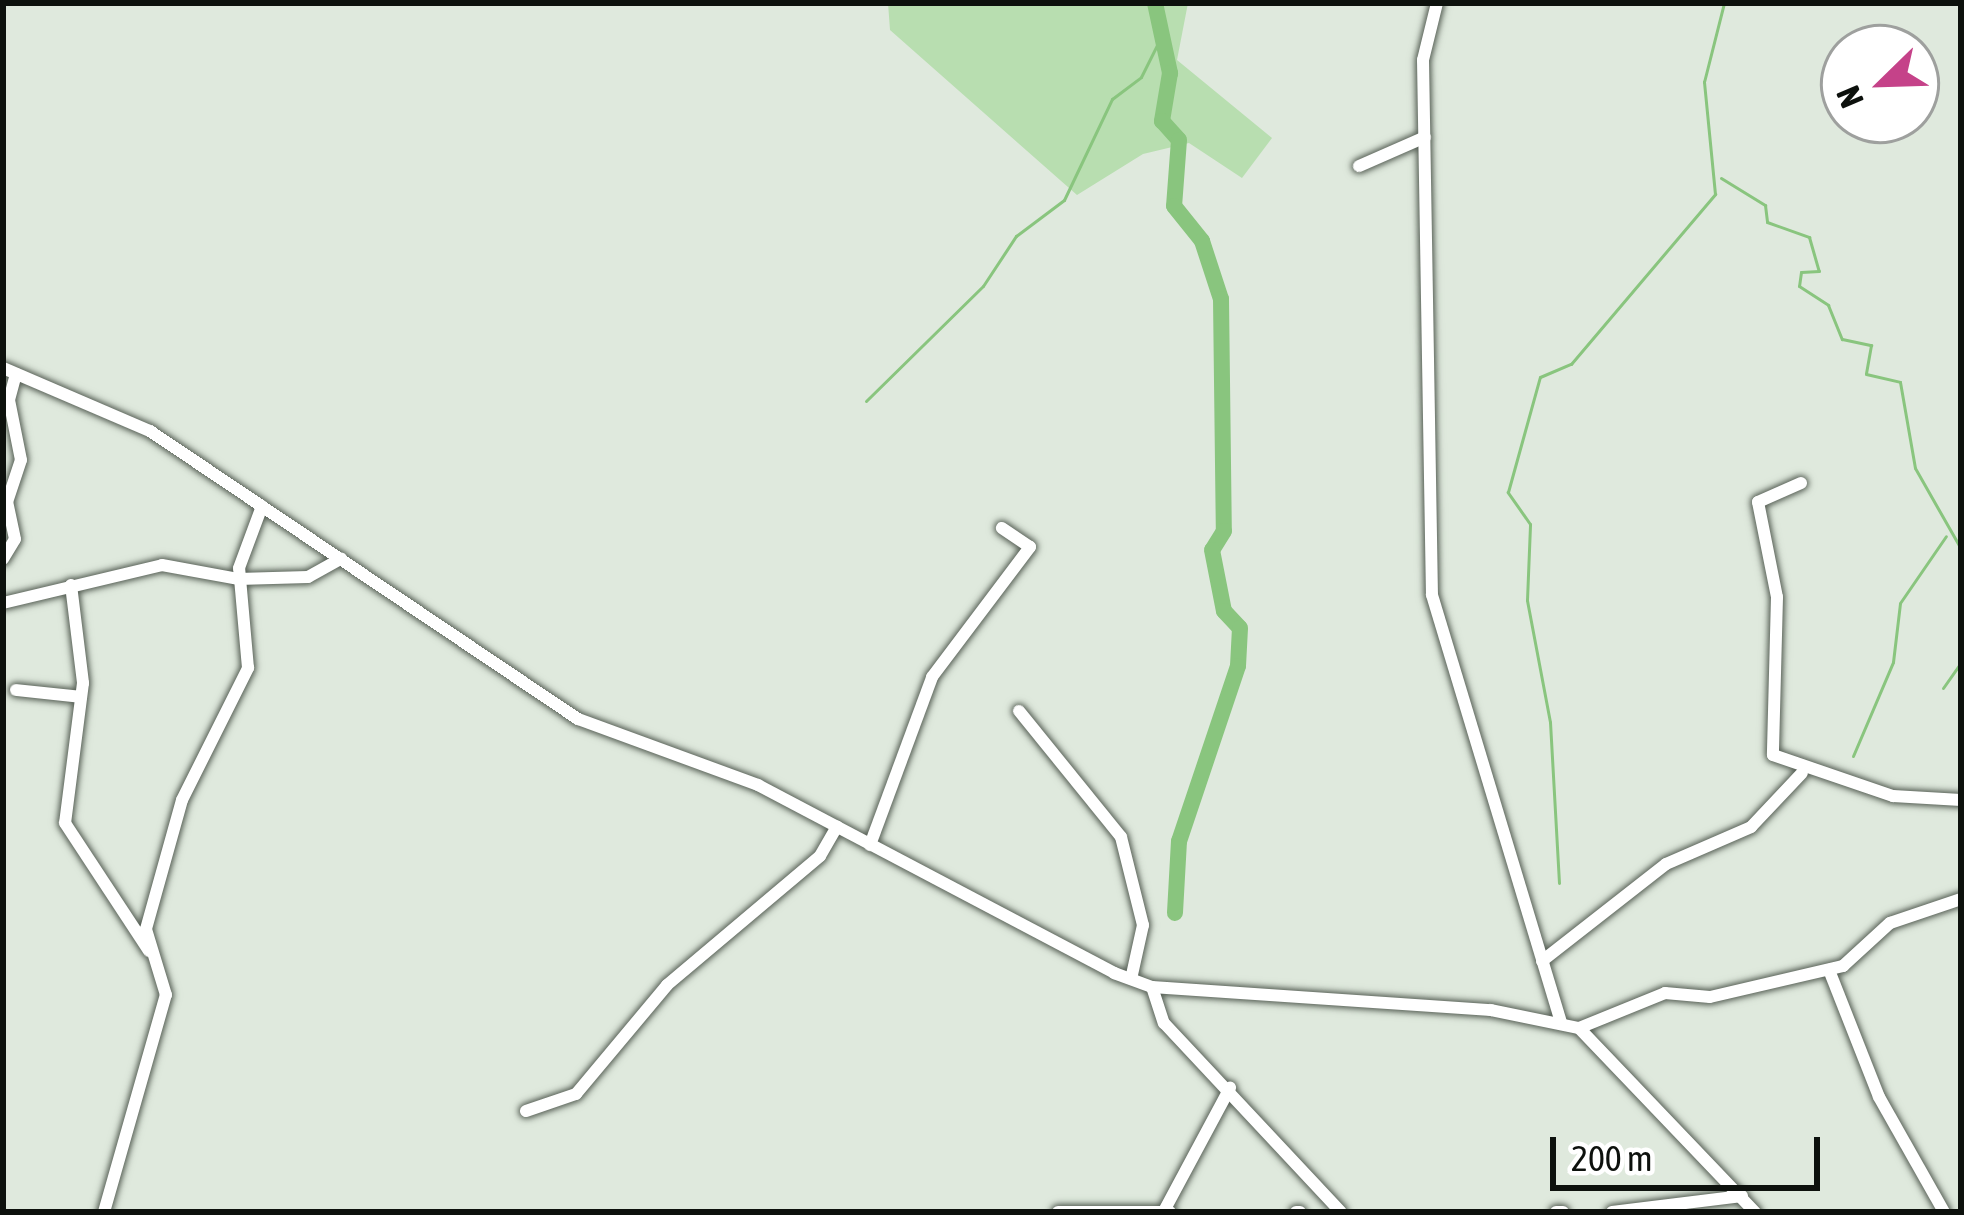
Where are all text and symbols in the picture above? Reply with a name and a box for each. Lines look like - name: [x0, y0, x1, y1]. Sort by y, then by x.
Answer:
- north arrow: [1820, 24, 1940, 144]
- text: N: [1828, 81, 1871, 113]
- scale bar: [1556, 1113, 1826, 1187]
- text: 200 m: [1571, 1137, 1653, 1179]

